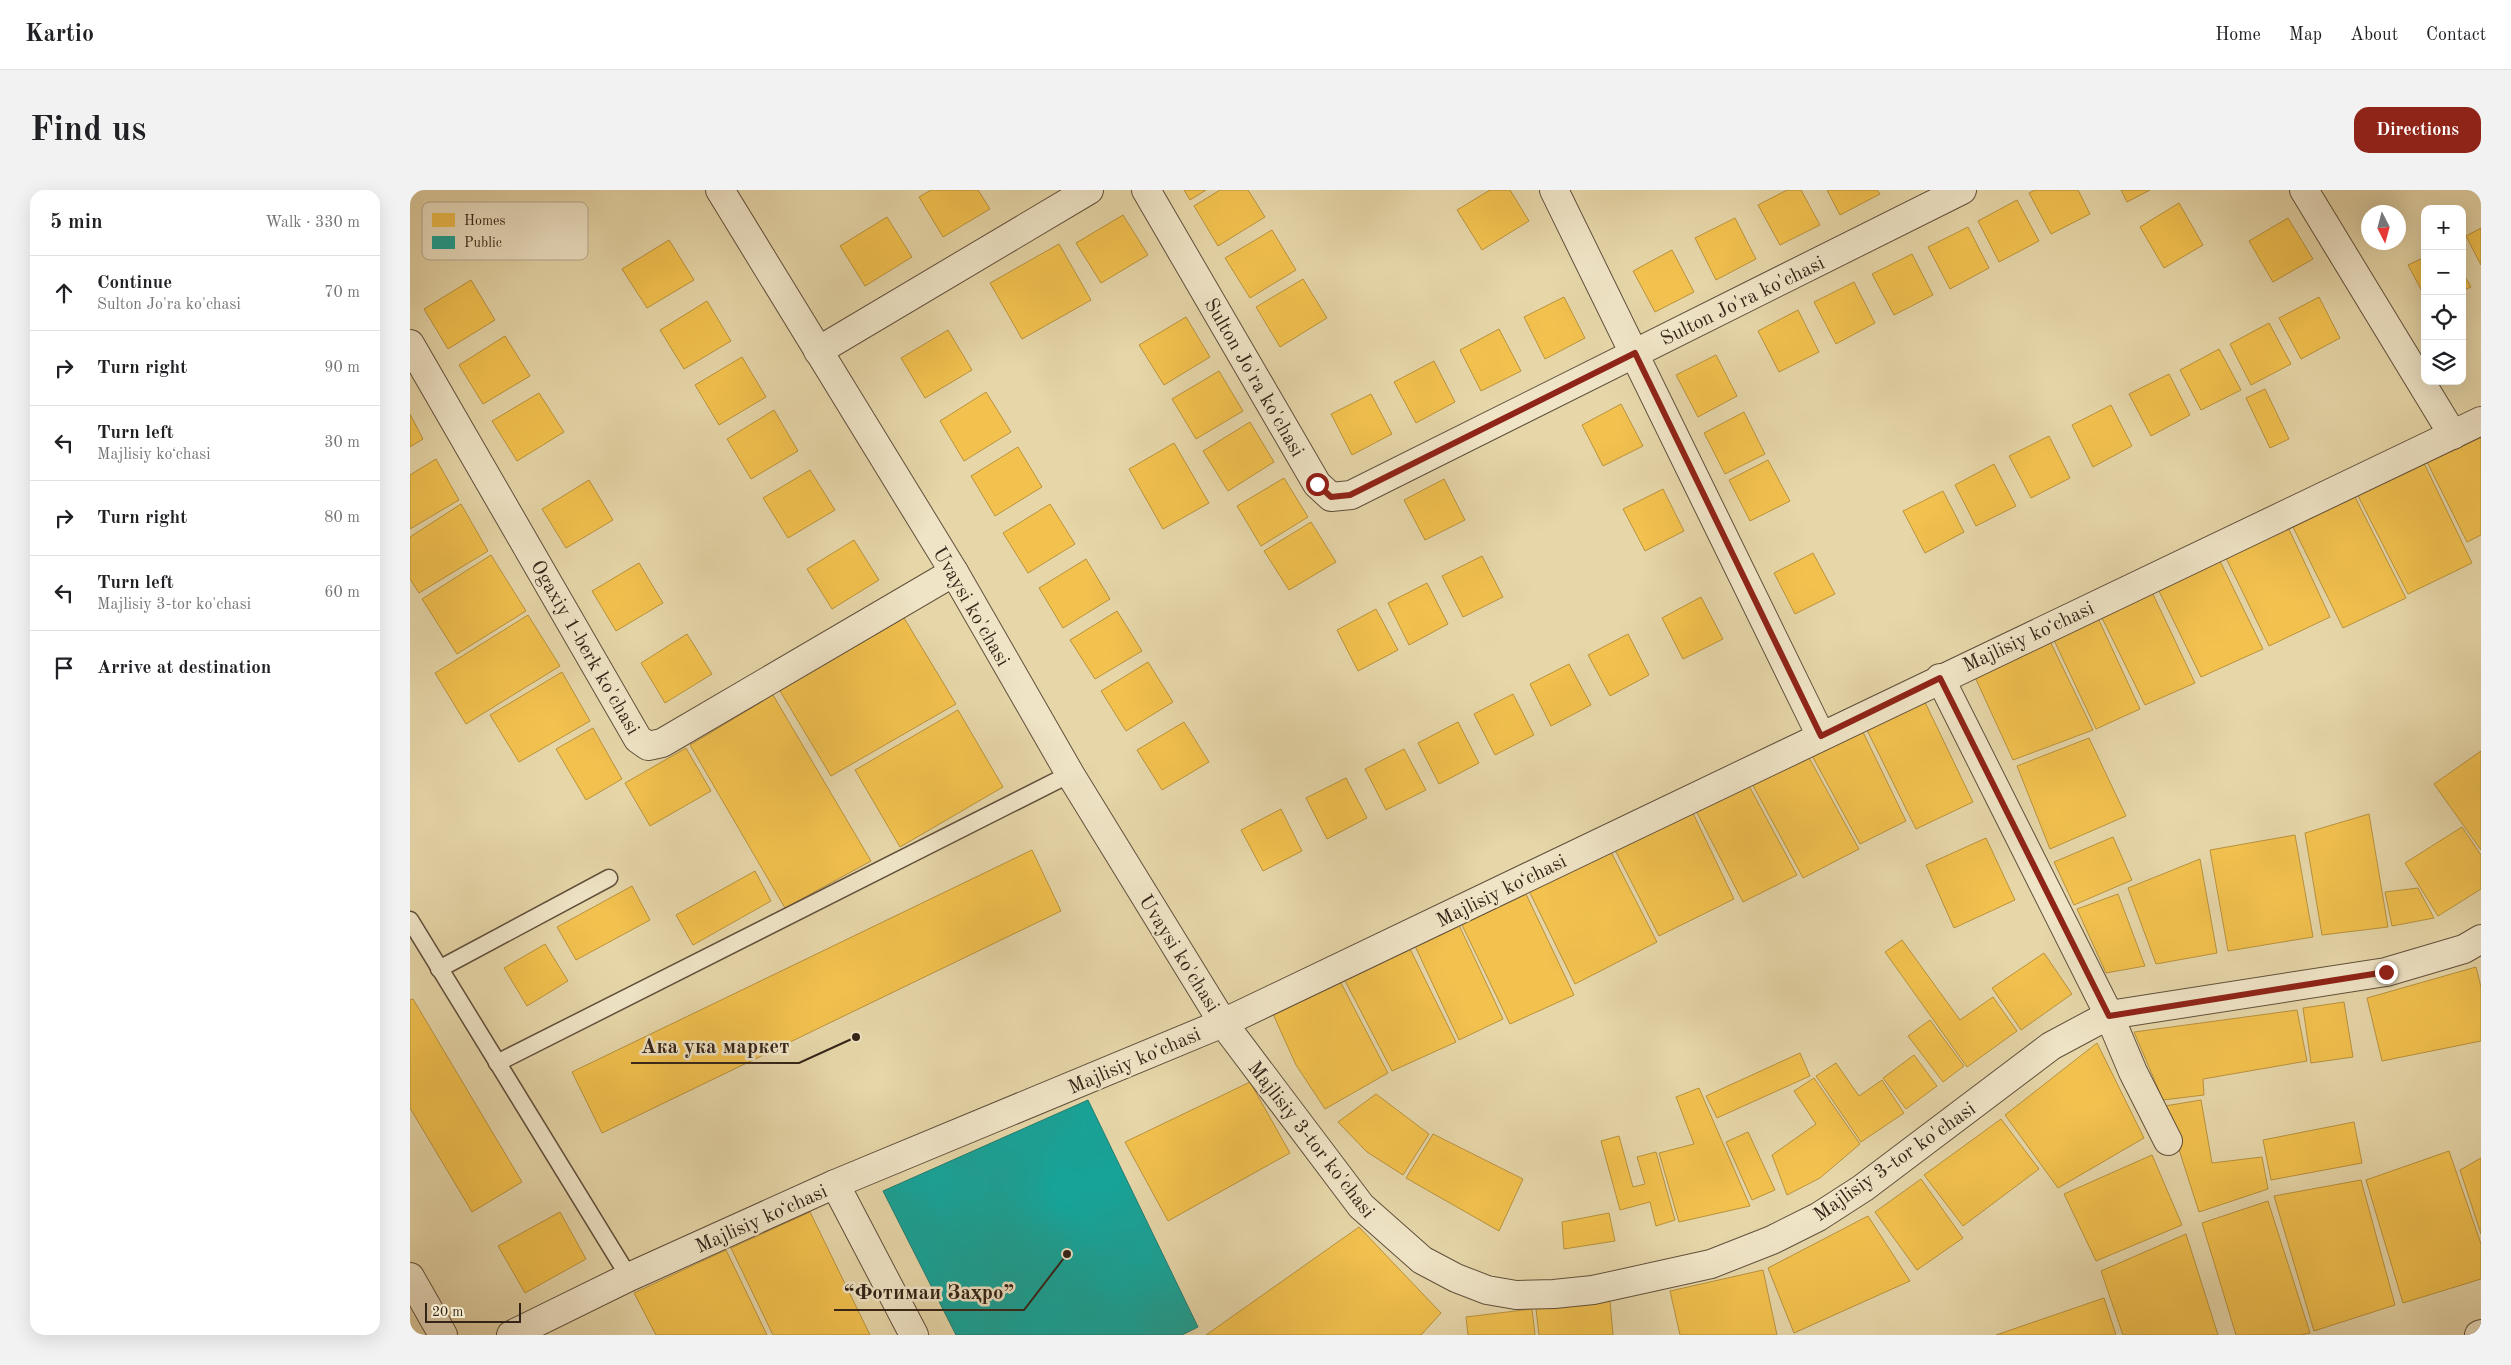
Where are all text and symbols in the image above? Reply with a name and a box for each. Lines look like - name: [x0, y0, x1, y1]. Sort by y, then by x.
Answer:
- text: Kartio: [25, 23, 94, 47]
- text: Home: [2215, 26, 2261, 44]
- text: Map: [2289, 26, 2322, 44]
- text: About: [2350, 26, 2398, 44]
- text: Contact: [2426, 26, 2486, 44]
- button: Directions: [2354, 107, 2481, 153]
- text: Find us: [30, 113, 146, 148]
- legend: [422, 202, 588, 260]
- north arrow: [2361, 205, 2406, 250]
- map controls: [2421, 205, 2466, 385]
- button: +: [2421, 205, 2466, 250]
- text: 5 min: [50, 212, 103, 233]
- text: Homes: [464, 214, 506, 228]
- text: Walk · 330 m: [265, 215, 360, 231]
- text: Public: [464, 236, 502, 250]
- button: −: [2421, 250, 2466, 295]
- street label: Sulton Jo'ra ko'chasi: [1658, 253, 1828, 350]
- text: Continue: [97, 274, 172, 293]
- icon: ahead: [50, 279, 78, 307]
- text: 70 m: [324, 285, 360, 301]
- street label: Sulton Jo'ra ko'chasi: [1200, 295, 1307, 461]
- button: locate: [2421, 295, 2466, 340]
- text: Sulton Jo'ra ko'chasi: [97, 297, 241, 313]
- button: layers: [2421, 340, 2466, 385]
- icon: right: [50, 354, 78, 382]
- text: Turn right: [97, 359, 187, 378]
- text: 90 m: [324, 360, 360, 376]
- text: Turn left: [97, 424, 174, 443]
- icon: left: [50, 429, 78, 457]
- text: 30 m: [324, 435, 360, 451]
- text: Majlisiy koʻchasi: [97, 447, 211, 463]
- route start: [1306, 473, 1329, 496]
- icon: right: [50, 504, 78, 532]
- text: Turn right: [97, 509, 187, 528]
- text: 80 m: [324, 510, 360, 526]
- street label: Uvaysi ko'chasi: [928, 544, 1012, 670]
- street label: Ogaxiy 1-berk ko'chasi: [526, 557, 642, 739]
- text: Turn left: [97, 574, 174, 593]
- icon: left: [50, 579, 78, 607]
- text: 60 m: [324, 585, 360, 601]
- text: Majlisiy 3-tor ko'chasi: [97, 597, 251, 613]
- street label: Majlisiy koʻchasi: [1960, 599, 2097, 677]
- icon: arrive: [50, 654, 78, 682]
- text: Arrive at destination: [97, 659, 271, 678]
- street label: Majlisiy koʻchasi: [1434, 852, 1570, 932]
- street label: Uvaysi ko'chasi: [1134, 892, 1222, 1016]
- route end: [2375, 961, 2398, 984]
- street label: Majlisiy koʻchasi: [1066, 1025, 1204, 1099]
- callout: Ака ука маркет: [631, 1027, 799, 1063]
- text: Ака ука маркет: [641, 1037, 789, 1058]
- street label: Majlisiy 3-tor ko'chasi: [1243, 1058, 1378, 1222]
- street label: Majlisiy 3-tor ko'chasi: [1811, 1099, 1980, 1226]
- street label: Majlisiy koʻchasi: [693, 1182, 831, 1258]
- callout: “Фотимаи Заҳро”: [834, 1274, 1024, 1310]
- text: “Фотимаи Заҳро”: [844, 1283, 1014, 1304]
- scale bar: [425, 1300, 521, 1323]
- text: 20 m: [432, 1305, 463, 1319]

